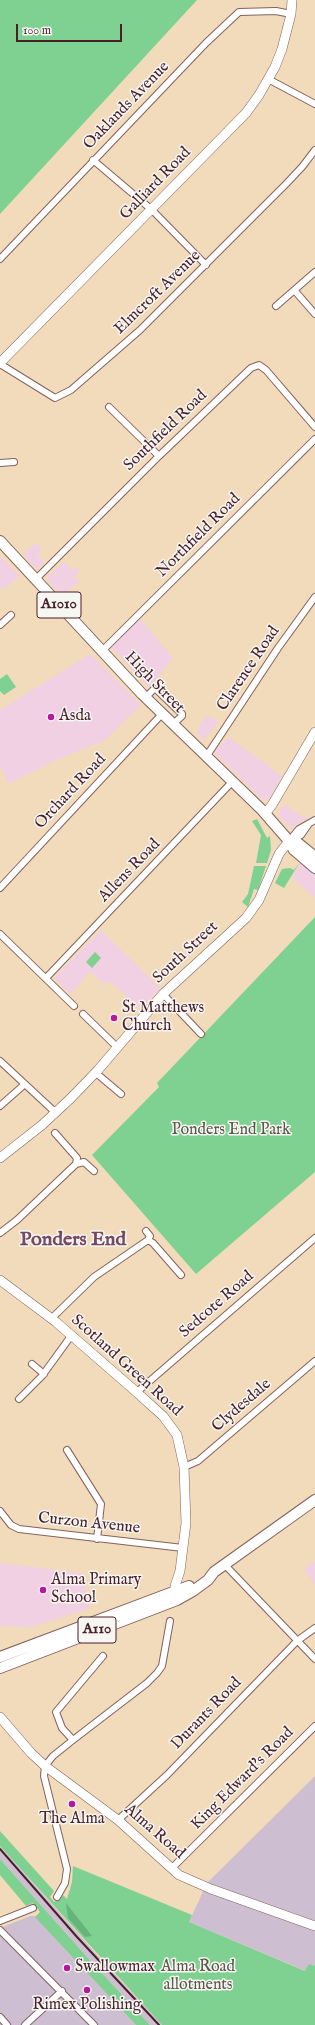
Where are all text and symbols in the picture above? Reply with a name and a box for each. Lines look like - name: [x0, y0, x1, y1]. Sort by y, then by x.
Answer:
- scale bar: [18, 16, 124, 42]
- text: 100 m: [23, 23, 51, 38]
- street label: Oaklands Avenue: [80, 58, 174, 154]
- street label: Galliard Road: [117, 144, 195, 224]
- street label: Elmcroft Avenue: [111, 247, 205, 339]
- street label: Southfield Road: [120, 386, 212, 476]
- street label: Northfield Road: [153, 490, 245, 582]
- road number: A1010: [37, 592, 81, 618]
- street label: Clarence Road: [214, 623, 284, 715]
- street label: High Street: [120, 648, 188, 718]
- place label: Asda: [59, 707, 91, 727]
- marker: Asda: [46, 712, 56, 722]
- street label: Orchard Road: [31, 751, 111, 833]
- street label: Allens Road: [95, 835, 165, 907]
- street label: South Street: [149, 918, 223, 988]
- place label: St Matthews Church: [122, 999, 204, 1037]
- marker: St Matthews Church: [109, 1013, 119, 1023]
- park label: Ponders End Park: [172, 1121, 290, 1141]
- district label: Ponders End: [20, 1229, 126, 1253]
- street label: Sedcote Road: [176, 1268, 258, 1342]
- street label: Scotland Green Road: [67, 1311, 185, 1421]
- street label: Clydesdale: [209, 1375, 275, 1437]
- street label: Curzon Avenue: [37, 1509, 141, 1539]
- place label: Alma Primary School: [51, 1571, 141, 1609]
- marker: Alma Primary School: [38, 1585, 48, 1595]
- road number: A110: [78, 1617, 116, 1643]
- street label: Durants Road: [168, 1674, 246, 1754]
- street label: King Edward's Road: [188, 1724, 298, 1834]
- marker: The Alma: [67, 1799, 77, 1809]
- street label: Alma Road: [120, 1800, 188, 1864]
- place label: The Alma: [39, 1810, 105, 1830]
- place label: Swallowmax: [75, 1958, 155, 1978]
- park label: Alma Road allotments: [161, 1958, 235, 1996]
- marker: Swallowmax: [62, 1963, 72, 1973]
- marker: Rimex Polishing: [82, 1985, 92, 1995]
- place label: Rimex Polishing: [32, 1996, 142, 2016]

